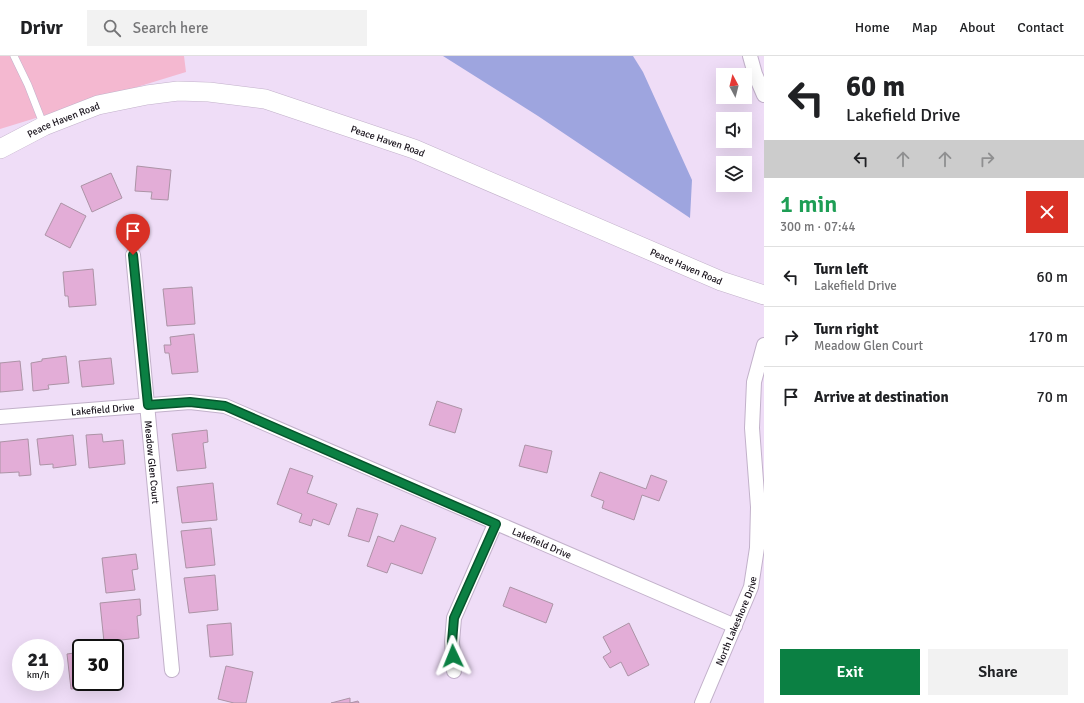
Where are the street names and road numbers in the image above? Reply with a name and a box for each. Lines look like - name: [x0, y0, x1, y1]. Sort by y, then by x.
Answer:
- street label: Peace Haven Road: [25, 100, 102, 141]
- street label: Peace Haven Road: [349, 123, 426, 160]
- street label: Peace Haven Road: [648, 246, 724, 288]
- street label: Lakefield Drive: [71, 401, 135, 418]
- street label: Meadow Glen Court: [142, 420, 161, 505]
- street label: Lakefield Drive: [510, 526, 573, 562]
- street label: North Lakeshore Drive: [713, 576, 760, 668]

